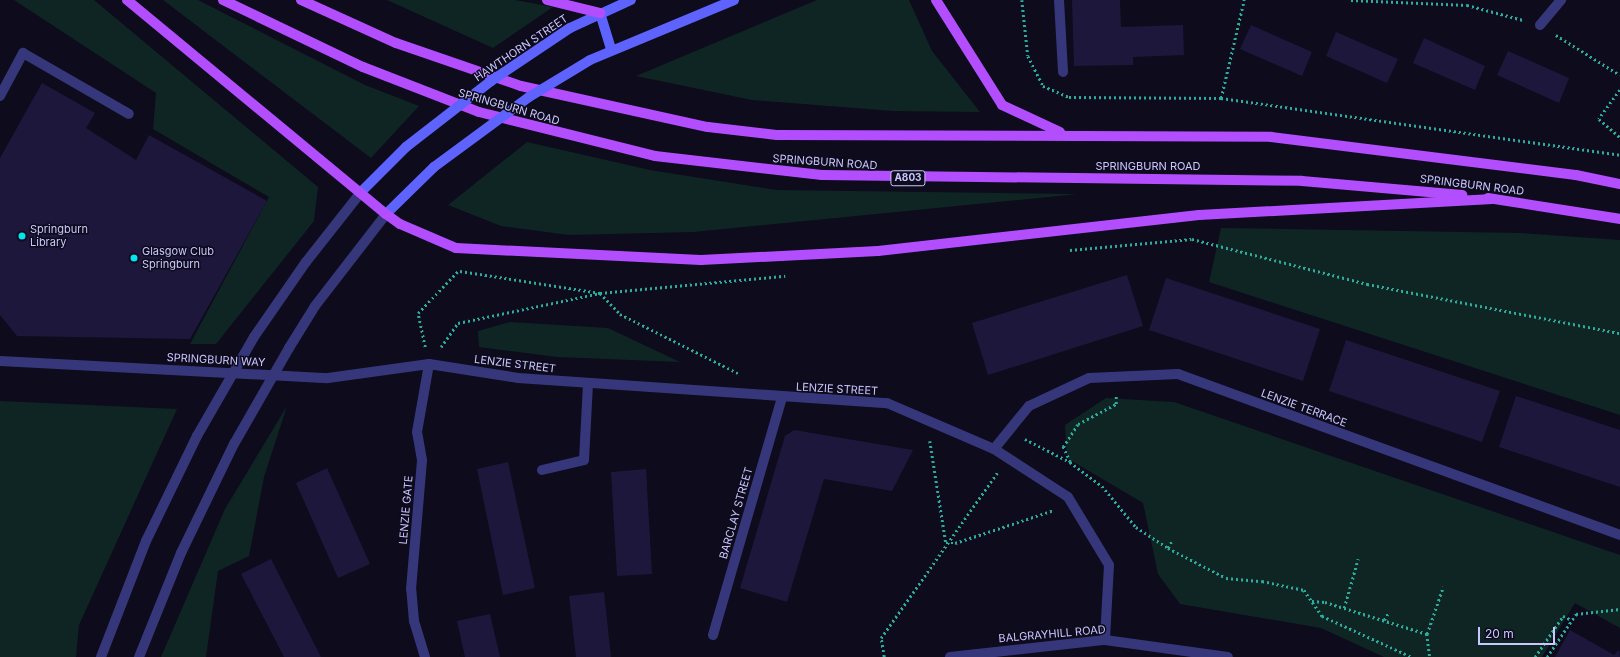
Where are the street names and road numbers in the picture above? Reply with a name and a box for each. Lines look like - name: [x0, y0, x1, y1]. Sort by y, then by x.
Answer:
- street label: HAWTHORN STREET: [472, 12, 570, 84]
- street label: SPRINGBURN ROAD: [457, 86, 561, 128]
- street label: SPRINGBURN ROAD: [772, 152, 878, 172]
- street label: SPRINGBURN ROAD: [1095, 159, 1201, 173]
- road number: A803: [890, 170, 926, 186]
- street label: SPRINGBURN ROAD: [1419, 172, 1525, 198]
- street label: SPRINGBURN WAY: [166, 351, 266, 369]
- street label: LENZIE STREET: [473, 352, 557, 376]
- street label: LENZIE STREET: [796, 380, 878, 398]
- street label: LENZIE TERRACE: [1259, 386, 1349, 430]
- street label: BARCLAY STREET: [717, 466, 755, 560]
- street label: LENZIE GATE: [396, 475, 416, 545]
- street label: BALGRAYHILL ROAD: [998, 623, 1106, 645]

